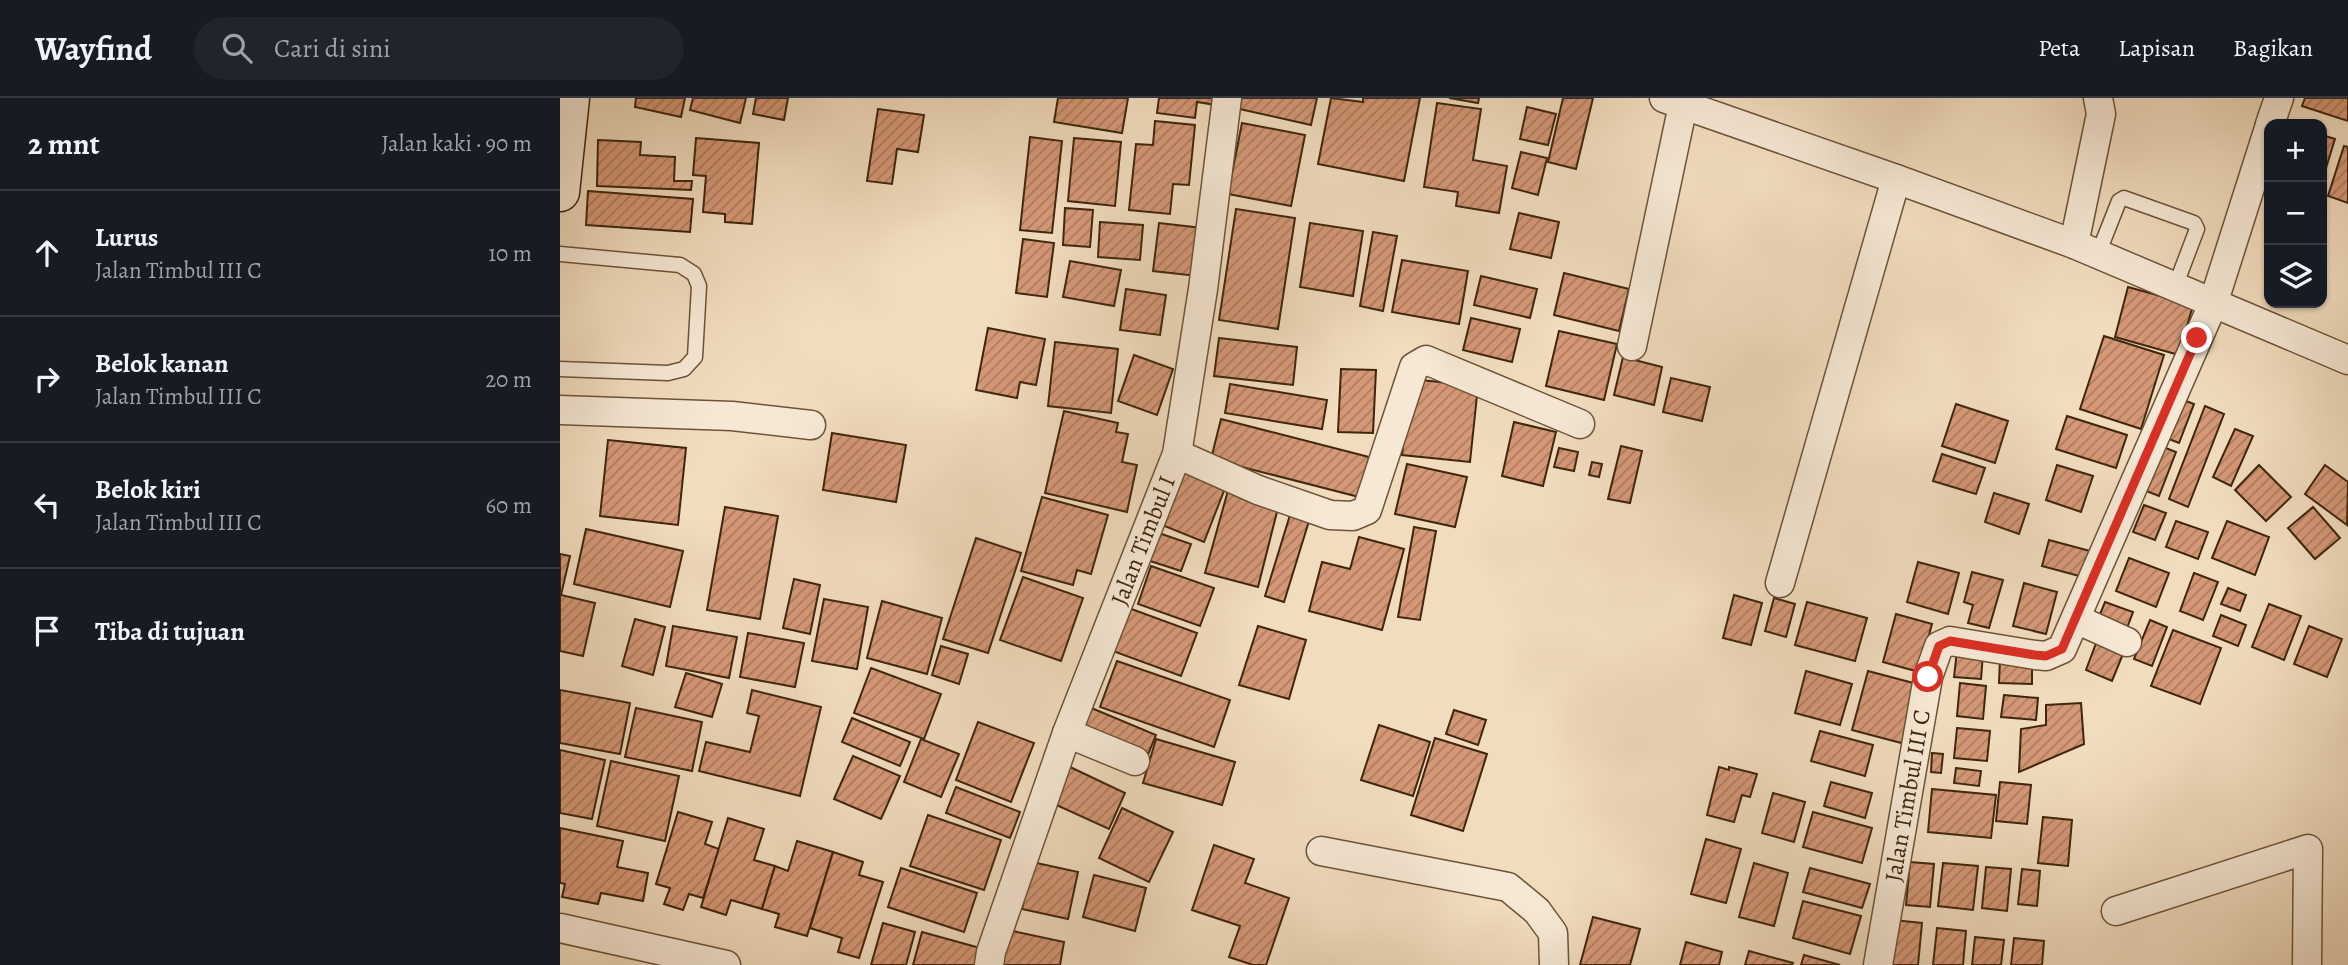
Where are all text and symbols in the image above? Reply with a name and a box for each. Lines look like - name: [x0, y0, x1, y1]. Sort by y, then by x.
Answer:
- search box: [194, 17, 684, 80]
- text: Wayfind: [35, 26, 152, 71]
- icon: search: [218, 29, 256, 67]
- text: Cari di sini: [274, 31, 391, 66]
- text: Peta: [2038, 32, 2080, 64]
- text: Lapisan: [2118, 32, 2195, 64]
- text: Bagikan: [2233, 32, 2313, 64]
- map controls: [2264, 119, 2327, 308]
- button: +: [2264, 119, 2327, 182]
- text: 2 mnt: [28, 124, 100, 164]
- text: Jalan kaki · 90 m: [381, 128, 532, 159]
- button: −: [2264, 182, 2327, 245]
- text: Lurus: [95, 220, 158, 255]
- icon: ahead: [28, 234, 66, 272]
- text: 10 m: [488, 238, 532, 269]
- button: layers: [2264, 245, 2327, 308]
- text: Jalan Timbul III C: [95, 255, 262, 286]
- route end: [2181, 322, 2212, 353]
- text: Belok kanan: [95, 346, 229, 381]
- icon: right: [28, 360, 66, 398]
- text: 20 m: [485, 364, 532, 395]
- text: Jalan Timbul III C: [95, 381, 262, 412]
- street label: Jalan Timbul I: [1103, 471, 1183, 610]
- text: Belok kiri: [95, 472, 201, 507]
- icon: left: [28, 486, 66, 524]
- text: 60 m: [485, 490, 532, 521]
- text: Jalan Timbul III C: [95, 507, 262, 538]
- icon: arrive: [28, 612, 66, 650]
- text: Tiba di tujuan: [95, 614, 245, 649]
- route start: [1912, 661, 1943, 692]
- street label: Jalan Timbul III C: [1877, 707, 1938, 884]

